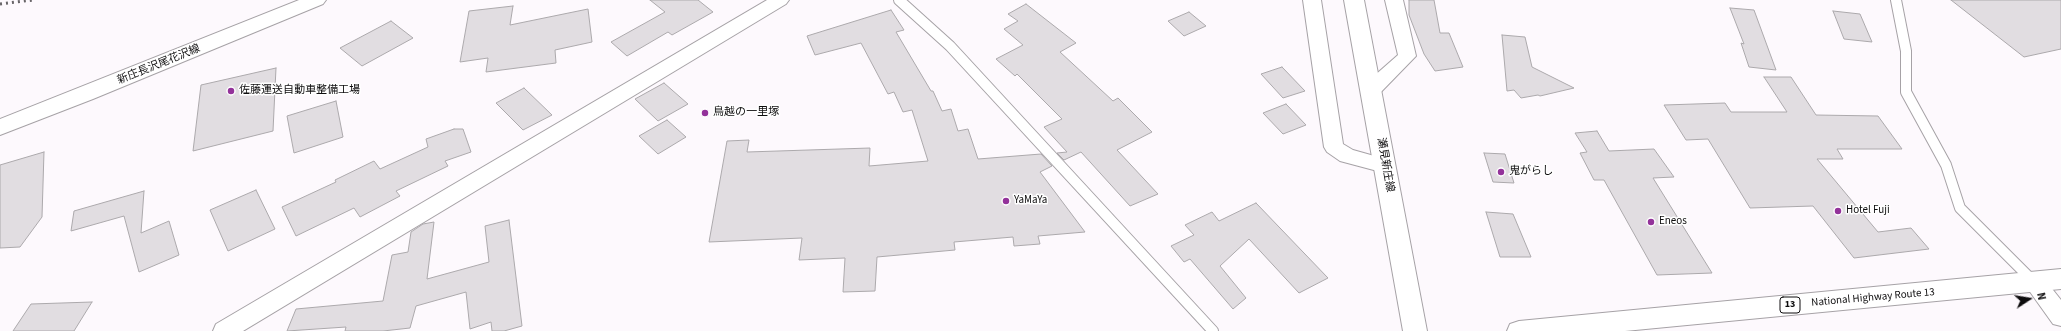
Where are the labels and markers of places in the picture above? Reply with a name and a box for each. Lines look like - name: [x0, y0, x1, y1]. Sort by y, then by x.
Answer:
- place label: 佐藤運送自動車整備工場: [239, 84, 360, 98]
- marker: 佐藤運送自動車整備工場: [226, 86, 236, 96]
- place label: 鳥越の一里塚: [713, 106, 779, 120]
- marker: 鳥越の一里塚: [700, 108, 710, 118]
- place label: 鬼がらし: [1509, 165, 1553, 179]
- marker: 鬼がらし: [1496, 167, 1506, 177]
- place label: YaMaYa: [1014, 194, 1047, 208]
- marker: YaMaYa: [1001, 196, 1011, 206]
- place label: Hotel Fuji: [1846, 204, 1890, 218]
- marker: Hotel Fuji: [1833, 206, 1843, 216]
- place label: Eneos: [1659, 215, 1687, 229]
- marker: Eneos: [1646, 217, 1656, 227]

